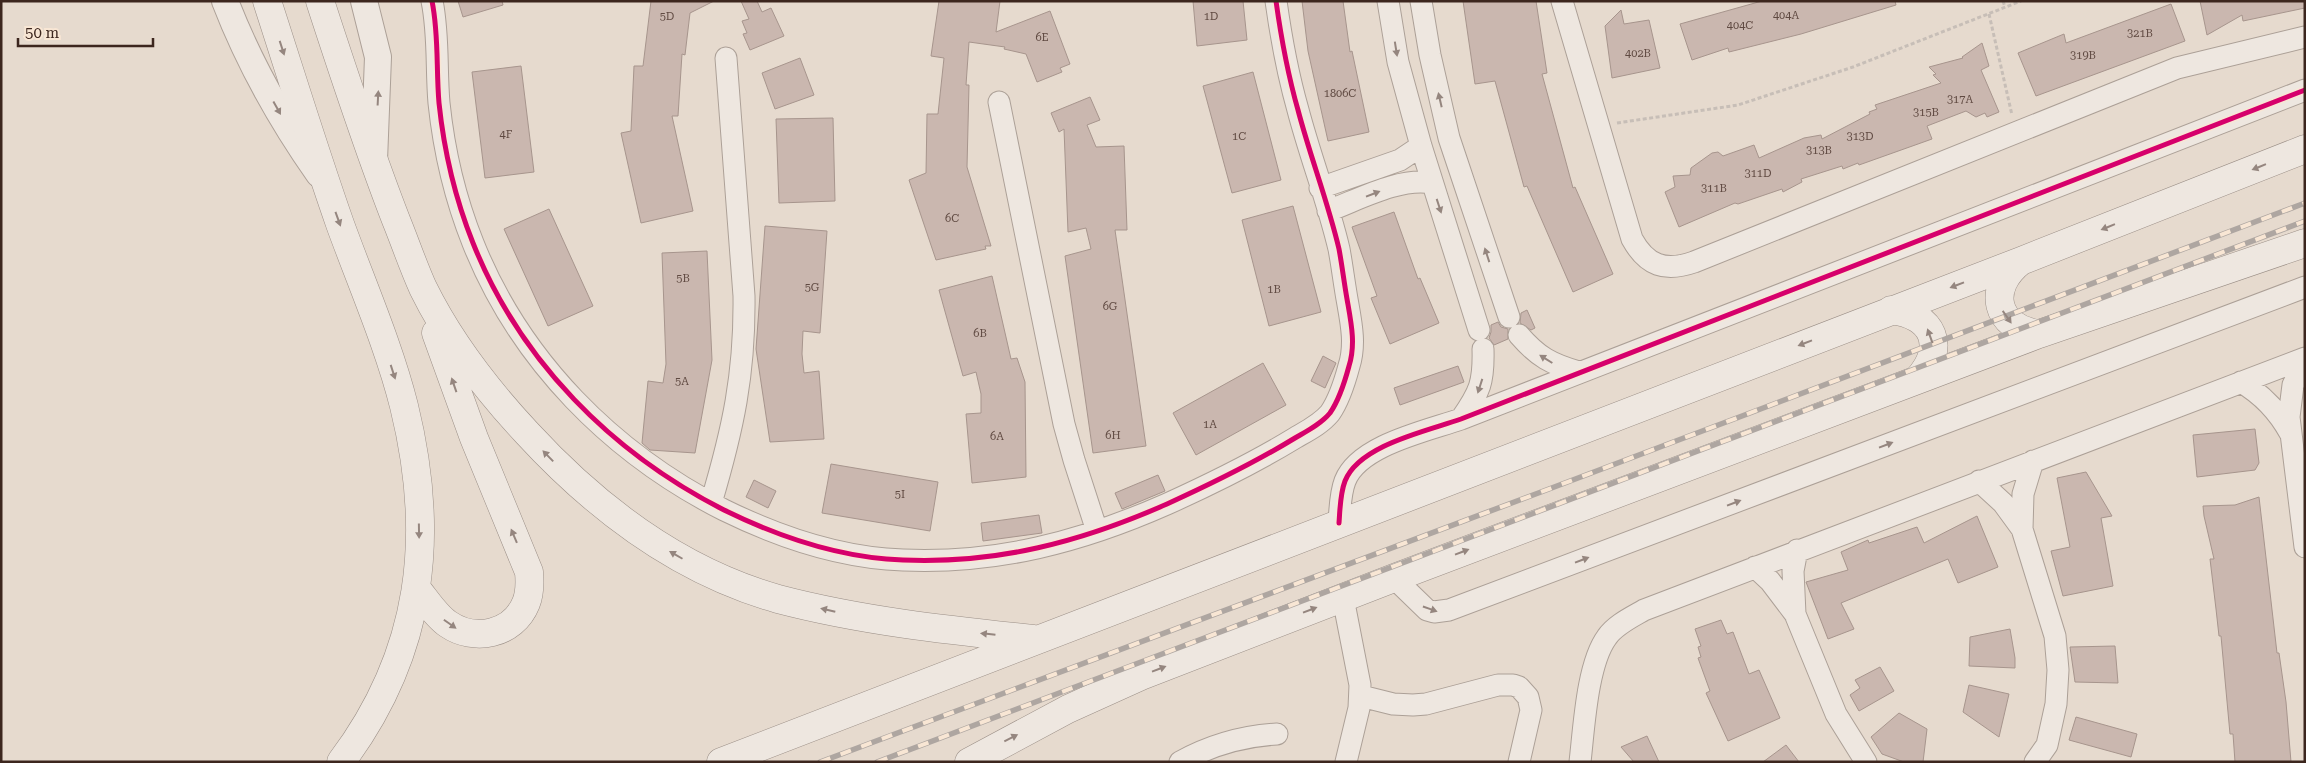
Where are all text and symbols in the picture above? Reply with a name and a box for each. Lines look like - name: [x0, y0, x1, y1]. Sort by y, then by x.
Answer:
- house number: 404A: [1773, 9, 1799, 22]
- house number: 5D: [660, 10, 674, 23]
- house number: 1D: [1204, 10, 1218, 23]
- scale bar: [18, 15, 152, 47]
- house number: 404C: [1727, 19, 1753, 32]
- text: 50 m: [25, 24, 60, 42]
- house number: 321B: [2127, 27, 2153, 40]
- house number: 6E: [1035, 31, 1049, 44]
- one-way arrow: [279, 40, 286, 55]
- one-way arrow: [1392, 42, 1400, 58]
- house number: 402B: [1625, 47, 1651, 60]
- house number: 319B: [2070, 49, 2096, 62]
- house number: 1806C: [1324, 87, 1356, 100]
- one-way arrow: [374, 90, 382, 106]
- one-way arrow: [1436, 92, 1444, 107]
- house number: 317A: [1947, 93, 1973, 106]
- one-way arrow: [272, 102, 281, 115]
- house number: 315B: [1913, 106, 1939, 119]
- house number: 4F: [500, 128, 513, 141]
- house number: 1C: [1232, 130, 1246, 143]
- house number: 313D: [1847, 130, 1873, 143]
- house number: 313B: [1806, 144, 1832, 157]
- one-way arrow: [2252, 164, 2267, 171]
- house number: 311D: [1745, 167, 1771, 180]
- house number: 311B: [1701, 182, 1727, 195]
- one-way arrow: [1366, 190, 1381, 198]
- one-way arrow: [1436, 198, 1444, 213]
- one-way arrow: [335, 211, 342, 226]
- house number: 6C: [945, 212, 959, 225]
- one-way arrow: [2101, 223, 2115, 231]
- one-way arrow: [1483, 247, 1491, 262]
- house number: 5B: [676, 272, 690, 285]
- house number: 5G: [805, 281, 820, 294]
- one-way arrow: [1949, 282, 1964, 289]
- house number: 1B: [1267, 283, 1281, 296]
- house number: 6G: [1103, 300, 1118, 313]
- one-way arrow: [2002, 310, 2012, 324]
- house number: 6B: [973, 327, 987, 340]
- one-way arrow: [1926, 328, 1934, 343]
- one-way arrow: [1797, 339, 1812, 347]
- one-way arrow: [1539, 355, 1552, 364]
- one-way arrow: [390, 364, 397, 379]
- house number: 5A: [675, 375, 689, 388]
- one-way arrow: [450, 377, 458, 392]
- one-way arrow: [1475, 379, 1483, 394]
- house number: 1A: [1203, 418, 1217, 431]
- house number: 6H: [1105, 429, 1121, 442]
- house number: 6A: [990, 430, 1004, 443]
- one-way arrow: [1879, 441, 1894, 449]
- one-way arrow: [542, 450, 554, 462]
- house number: 5I: [895, 488, 905, 501]
- one-way arrow: [1727, 499, 1742, 507]
- one-way arrow: [415, 523, 423, 539]
- one-way arrow: [510, 528, 518, 543]
- one-way arrow: [1455, 548, 1470, 556]
- one-way arrow: [669, 550, 682, 559]
- one-way arrow: [1575, 556, 1590, 564]
- one-way arrow: [820, 606, 835, 614]
- one-way arrow: [1303, 606, 1317, 614]
- one-way arrow: [1423, 606, 1438, 614]
- one-way arrow: [443, 619, 457, 629]
- one-way arrow: [980, 630, 996, 638]
- one-way arrow: [1152, 665, 1167, 673]
- one-way arrow: [1004, 734, 1019, 742]

